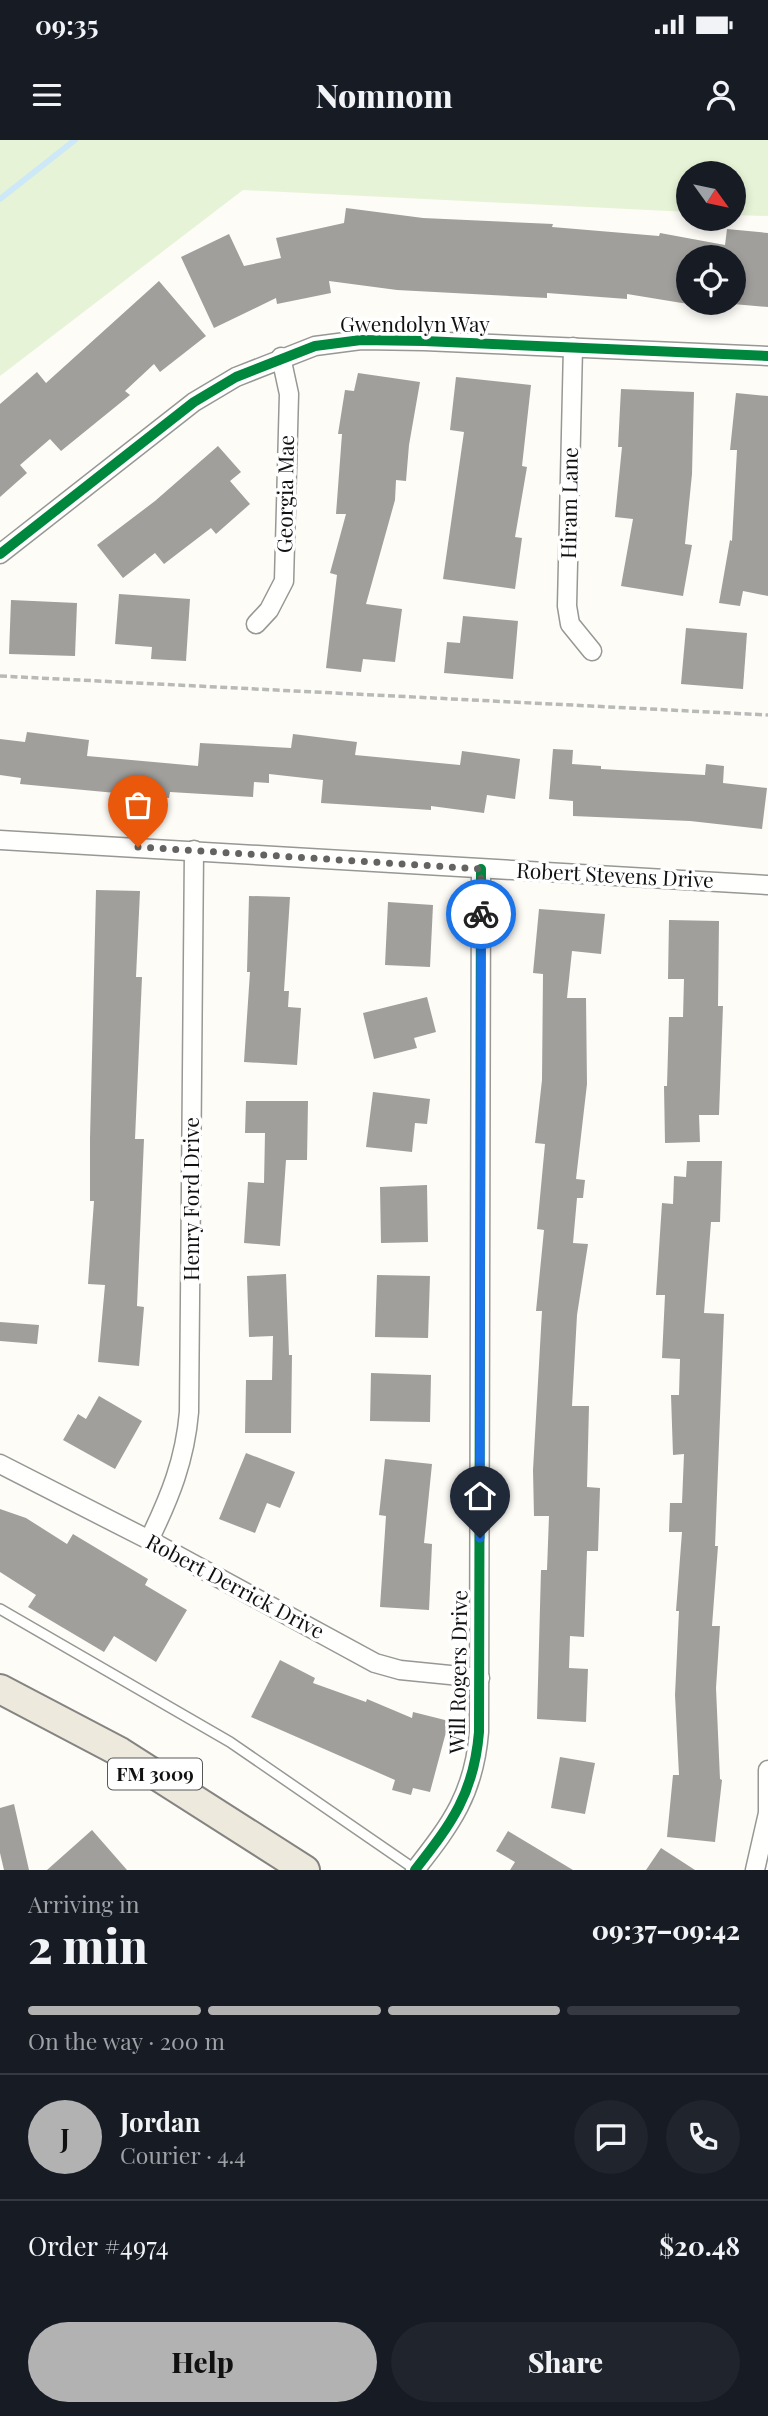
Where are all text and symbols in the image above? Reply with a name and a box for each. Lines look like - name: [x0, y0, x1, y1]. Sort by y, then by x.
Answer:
- text: 09:35: [35, 7, 98, 42]
- text: Nomnom: [315, 73, 453, 116]
- icon: menu: [28, 76, 66, 114]
- icon: person: [702, 76, 740, 114]
- north arrow: [676, 161, 746, 231]
- map controls: [676, 161, 746, 315]
- button: locate: [676, 245, 746, 315]
- street label: Gwendolyn Way: [340, 309, 490, 337]
- street label: Georgia Mae: [269, 435, 299, 553]
- street label: Hiram Lane: [553, 447, 583, 559]
- pin: [108, 775, 168, 847]
- icon: bag: [119, 786, 157, 824]
- street label: Robert Stevens Drive: [516, 855, 715, 893]
- courier: [446, 879, 516, 949]
- icon: bike: [462, 895, 500, 933]
- street label: Henry Ford Drive: [176, 1117, 204, 1281]
- pin: [450, 1466, 510, 1538]
- icon: home: [461, 1477, 499, 1515]
- street label: Robert Derrick Drive: [142, 1526, 330, 1644]
- street label: Will Rogers Drive: [442, 1590, 472, 1755]
- road number: FM 3009: [108, 1758, 202, 1790]
- text: Arriving in: [28, 1888, 140, 1919]
- text: 09:37–09:42: [592, 1912, 740, 1947]
- text: 2 min: [28, 1914, 148, 1976]
- text: On the way · 200 m: [28, 2025, 225, 2056]
- button: chat: [574, 2100, 648, 2174]
- button: phone: [666, 2100, 740, 2174]
- text: Jordan: [120, 2104, 200, 2139]
- text: J: [60, 2120, 70, 2155]
- text: Courier · 4.4: [120, 2139, 246, 2170]
- text: Order #4974: [28, 2228, 169, 2263]
- text: $20.48: [659, 2228, 740, 2263]
- button: Help: [28, 2322, 377, 2402]
- button: Share: [391, 2322, 740, 2402]

